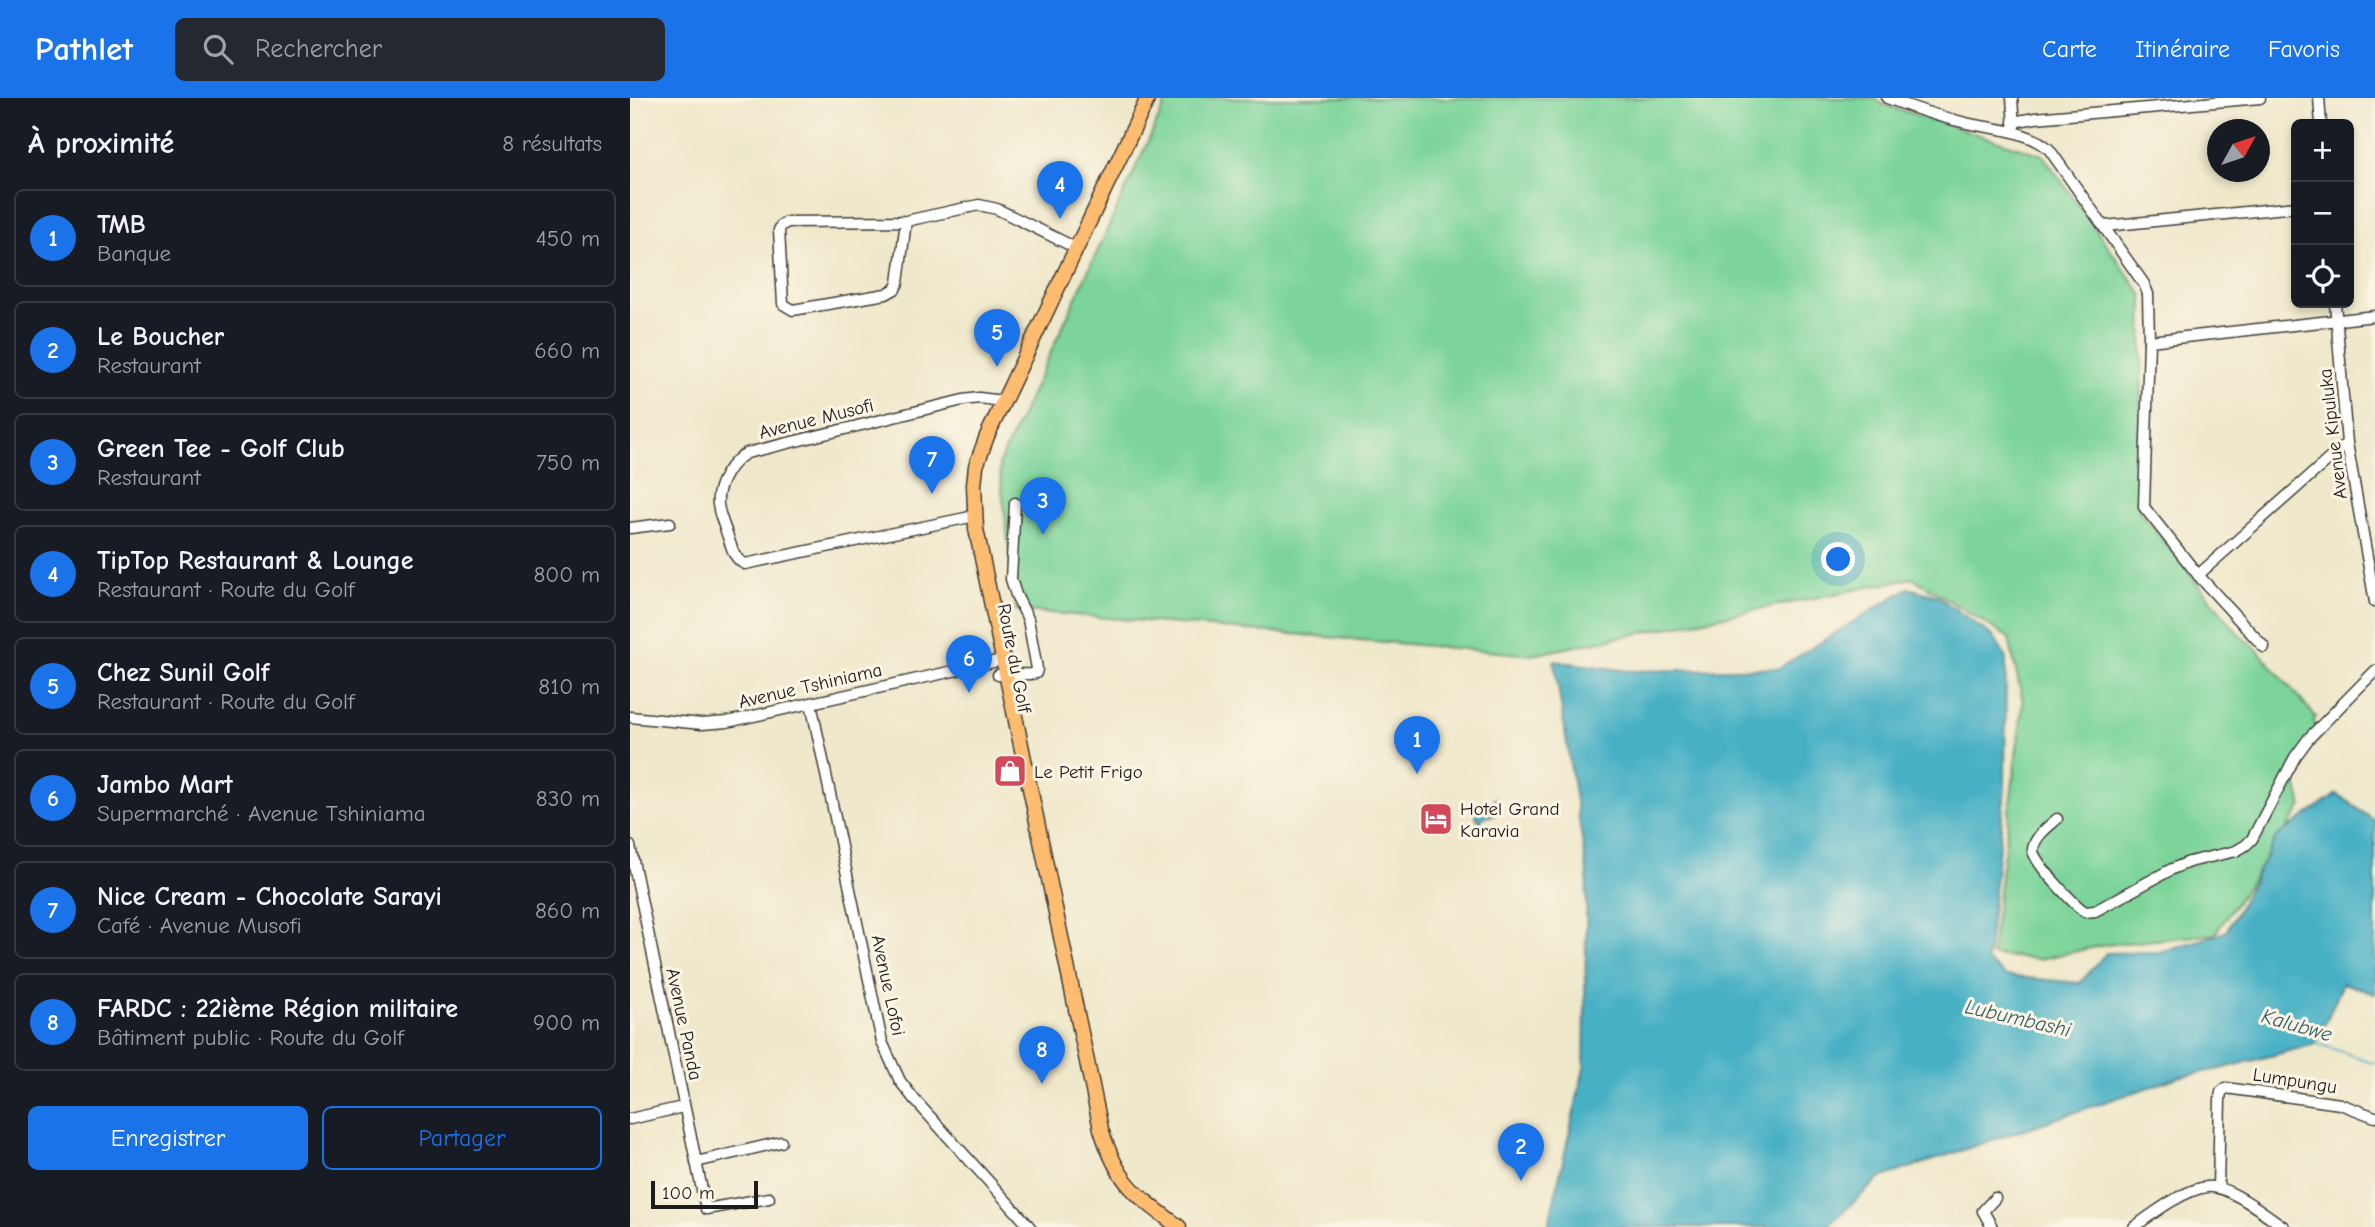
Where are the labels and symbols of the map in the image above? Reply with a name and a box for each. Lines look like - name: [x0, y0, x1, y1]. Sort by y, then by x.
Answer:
- north arrow: [2207, 119, 2270, 182]
- pin: 4: [1037, 161, 1083, 219]
- pin: 5: [974, 309, 1020, 367]
- street label: Avenue Kipuluka: [2314, 367, 2352, 500]
- street label: Avenue Musofi: [757, 394, 876, 444]
- pin: 7: [909, 436, 955, 494]
- pin: 3: [1020, 477, 1066, 535]
- your location: [1821, 542, 1855, 576]
- street label: Route du Golf: [993, 602, 1036, 716]
- pin: 6: [946, 635, 992, 693]
- street label: Avenue Tshiniama: [736, 659, 884, 713]
- pin: 1: [1394, 716, 1440, 774]
- shop icon: Le Petit Frigo: [991, 752, 1029, 790]
- place label: Le Petit Frigo: [1034, 761, 1143, 783]
- place label: Hotel Grand Karavia: [1460, 798, 1560, 842]
- hotel icon: Hotel Grand Karavia: [1417, 800, 1455, 838]
- street label: Avenue Lofoi: [867, 933, 909, 1038]
- street label: Avenue Panda: [661, 966, 707, 1082]
- water label: Lubumbashi: [1963, 994, 2073, 1042]
- water label: Kalubwe: [2259, 1003, 2335, 1047]
- pin: 8: [1019, 1026, 1065, 1084]
- street label: Lumpungu: [2251, 1063, 2338, 1098]
- pin: 2: [1498, 1123, 1544, 1181]
- scale bar: [651, 1178, 758, 1210]

